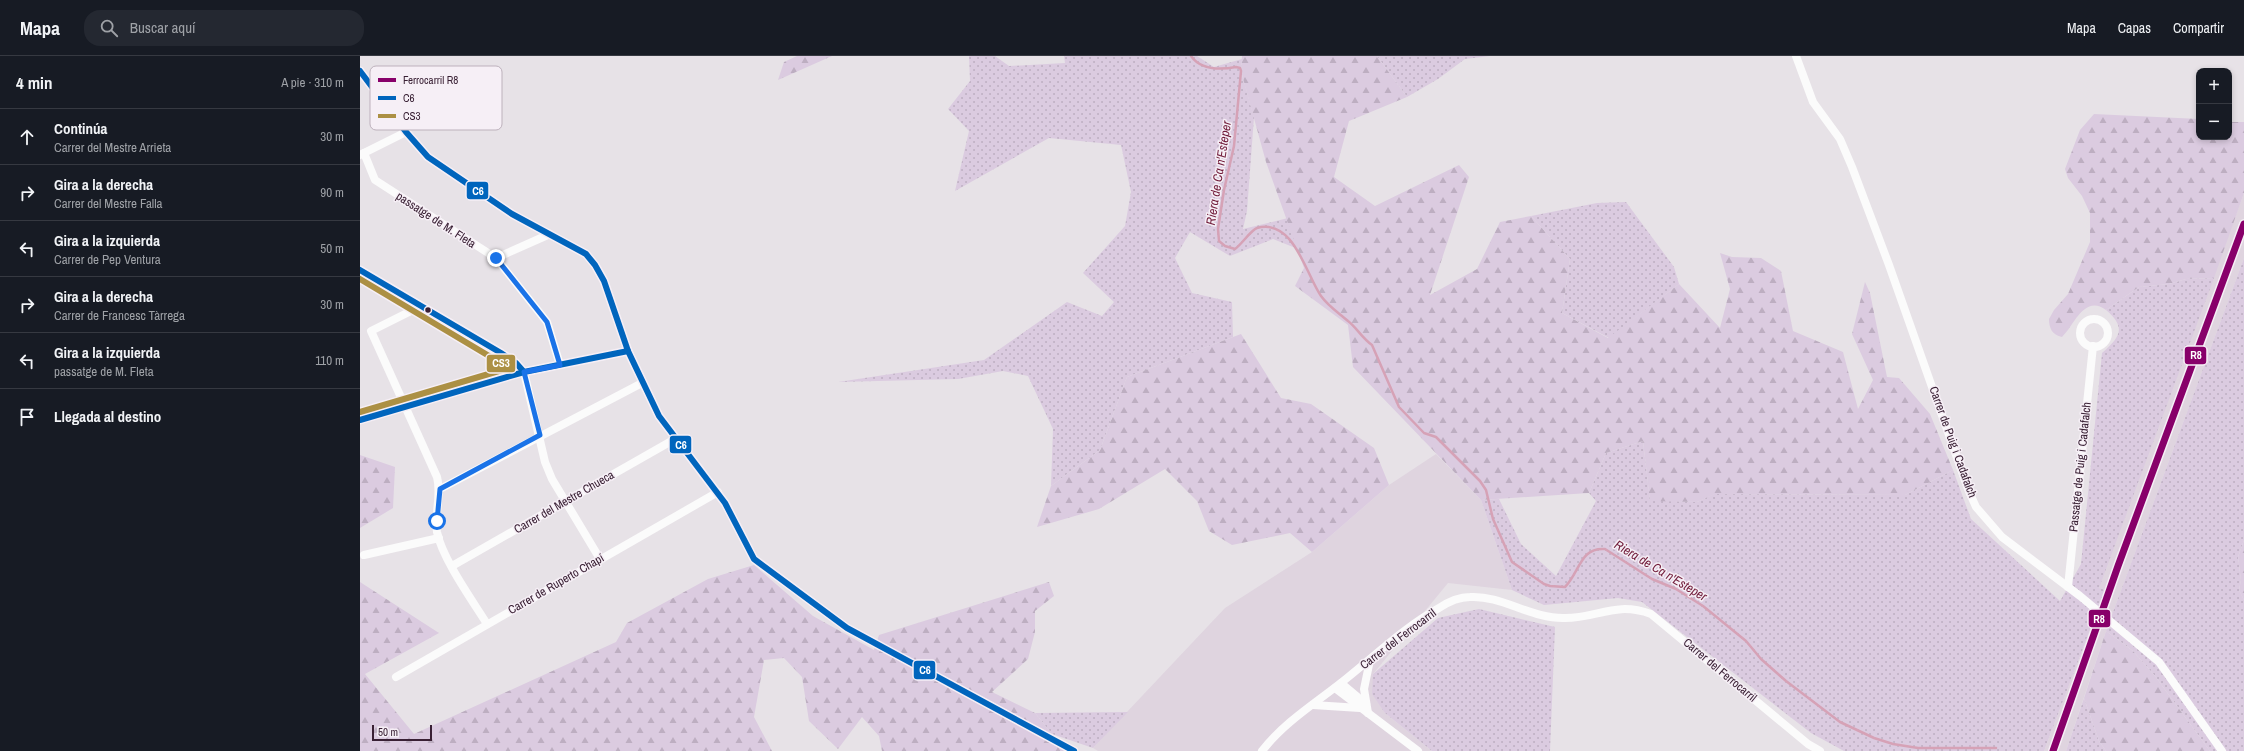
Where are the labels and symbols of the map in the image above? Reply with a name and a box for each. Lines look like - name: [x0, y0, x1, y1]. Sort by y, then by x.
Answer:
- legend: [370, 66, 502, 130]
- text: Ferrocarril R8: [403, 73, 458, 87]
- text: C6: [403, 91, 415, 105]
- text: CS3: [403, 109, 421, 123]
- water label: Riera de Ca n'Esteper: [1202, 119, 1235, 226]
- line badge: C6: [466, 181, 489, 200]
- text: C6: [472, 184, 484, 198]
- street label: passatge de M. Fleta: [393, 188, 479, 252]
- route end: [487, 249, 505, 267]
- unlabelled marker: [423, 305, 433, 315]
- line badge: R8: [2184, 346, 2207, 365]
- text: R8: [2190, 348, 2202, 362]
- line badge: CS3: [486, 354, 516, 373]
- text: CS3: [492, 356, 510, 370]
- street label: Carrer de Puig i Cadafalch: [1925, 384, 1981, 500]
- street label: Passatge de Puig i Cadafalch: [2065, 401, 2095, 533]
- line badge: C6: [669, 435, 692, 454]
- text: C6: [675, 438, 687, 452]
- street label: Carrer del Mestre Chueca: [511, 467, 617, 537]
- route start: [428, 512, 446, 530]
- water label: Riera de Ca n'Esteper: [1611, 536, 1711, 605]
- street label: Carrer de Ruperto Chapí: [505, 550, 607, 618]
- street label: Carrer del Ferrocarril: [1357, 605, 1439, 673]
- line badge: R8: [2088, 609, 2111, 628]
- text: R8: [2093, 612, 2105, 626]
- street label: Carrer del Ferrocarril: [1680, 635, 1760, 705]
- line badge: C6: [913, 660, 936, 680]
- text: C6: [919, 663, 931, 677]
- scale bar: [372, 723, 432, 742]

